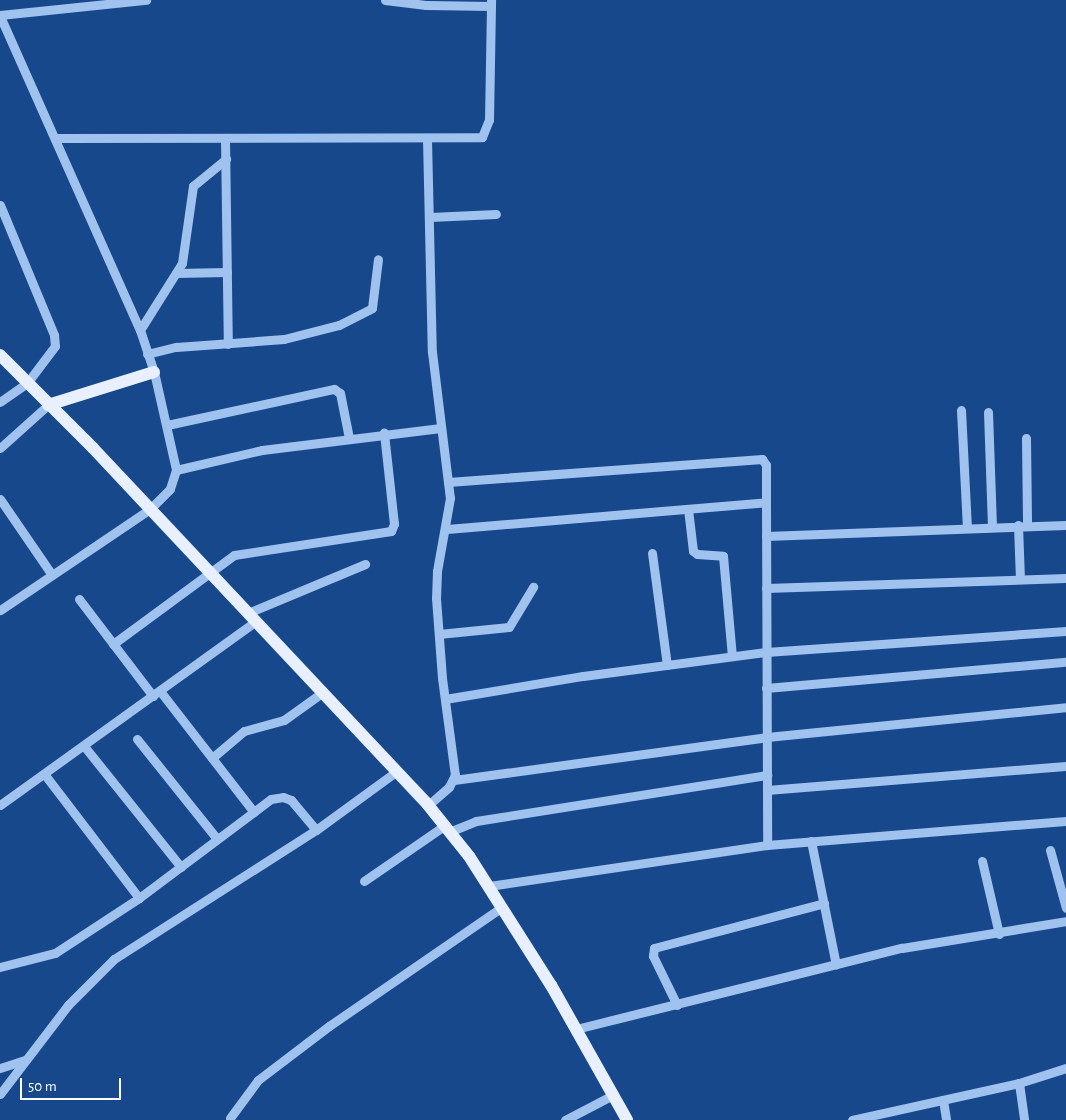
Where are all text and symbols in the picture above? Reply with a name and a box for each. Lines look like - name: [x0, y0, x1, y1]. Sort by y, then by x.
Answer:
- scale bar: [22, 1068, 124, 1100]
- text: 50 m: [28, 1079, 57, 1094]

